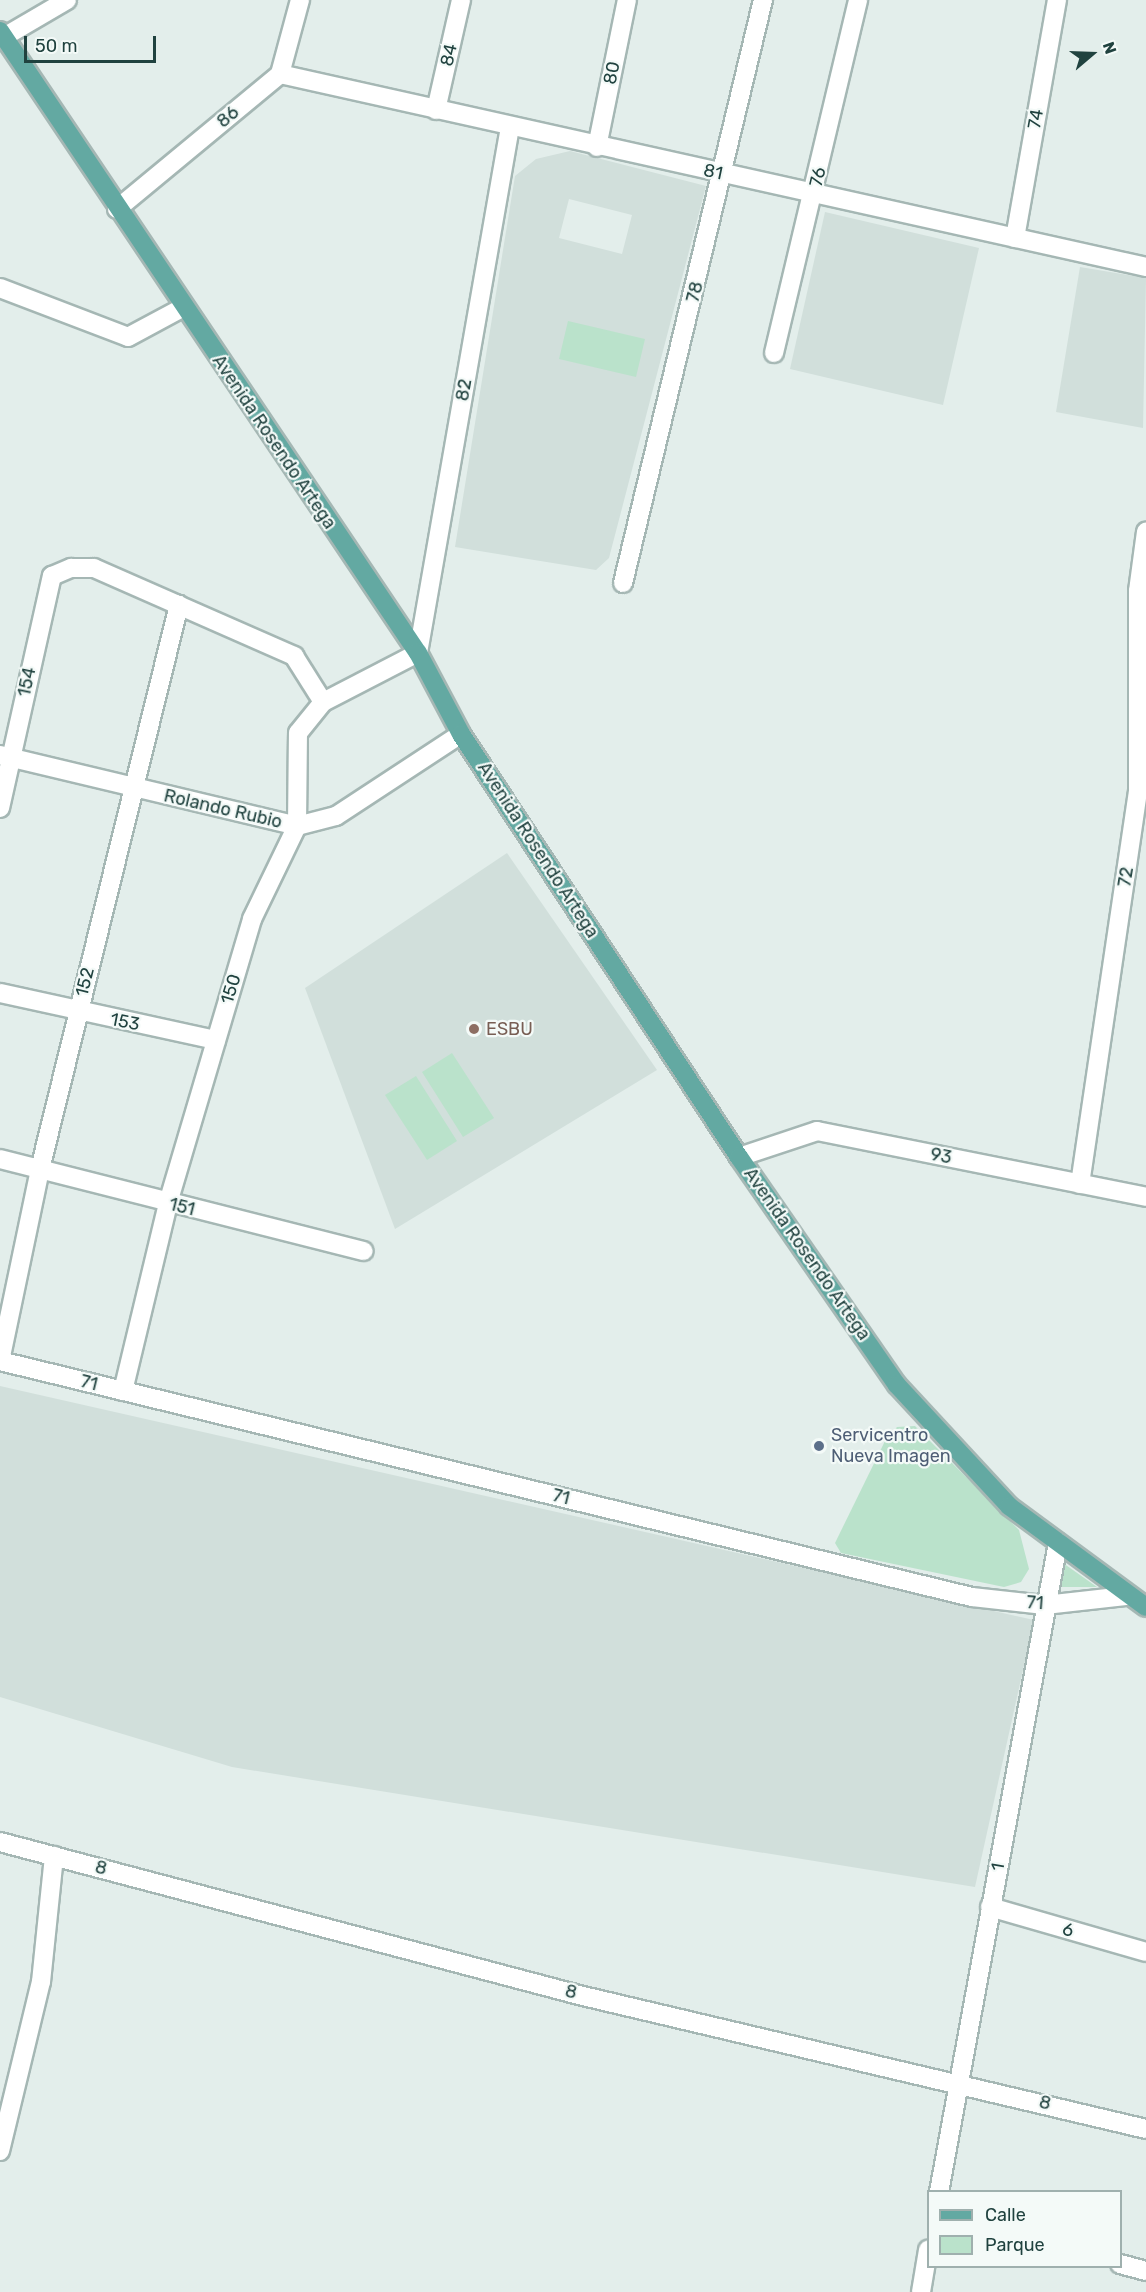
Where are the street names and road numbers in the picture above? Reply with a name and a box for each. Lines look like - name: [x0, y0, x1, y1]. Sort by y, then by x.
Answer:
- street label: 84: [436, 42, 462, 68]
- street label: 80: [599, 60, 625, 86]
- street label: 86: [213, 102, 243, 132]
- street label: 74: [1024, 107, 1048, 131]
- street label: 81: [701, 159, 725, 185]
- street label: 76: [805, 165, 831, 189]
- street label: 78: [682, 279, 708, 305]
- street label: Avenida Rosendo Artega: [207, 351, 341, 533]
- street label: 82: [451, 377, 477, 403]
- street label: 154: [13, 665, 41, 699]
- street label: Avenida Rosendo Artega: [473, 758, 603, 942]
- street label: Rolando Rubio: [162, 785, 284, 833]
- street label: 72: [1114, 866, 1138, 888]
- street label: 152: [71, 965, 99, 999]
- street label: 150: [216, 972, 246, 1006]
- street label: 153: [109, 1009, 141, 1035]
- street label: 93: [929, 1143, 953, 1169]
- street label: Avenida Rosendo Artega: [739, 1163, 875, 1345]
- street label: 151: [167, 1193, 197, 1221]
- street label: 71: [78, 1370, 100, 1396]
- street label: 71: [550, 1484, 572, 1510]
- street label: 71: [1026, 1592, 1044, 1614]
- street label: 8: [93, 1856, 109, 1880]
- street label: 1: [987, 1861, 1009, 1873]
- street label: 6: [1060, 1918, 1076, 1942]
- street label: 8: [563, 1980, 579, 2004]
- street label: 8: [1037, 2091, 1053, 2115]

